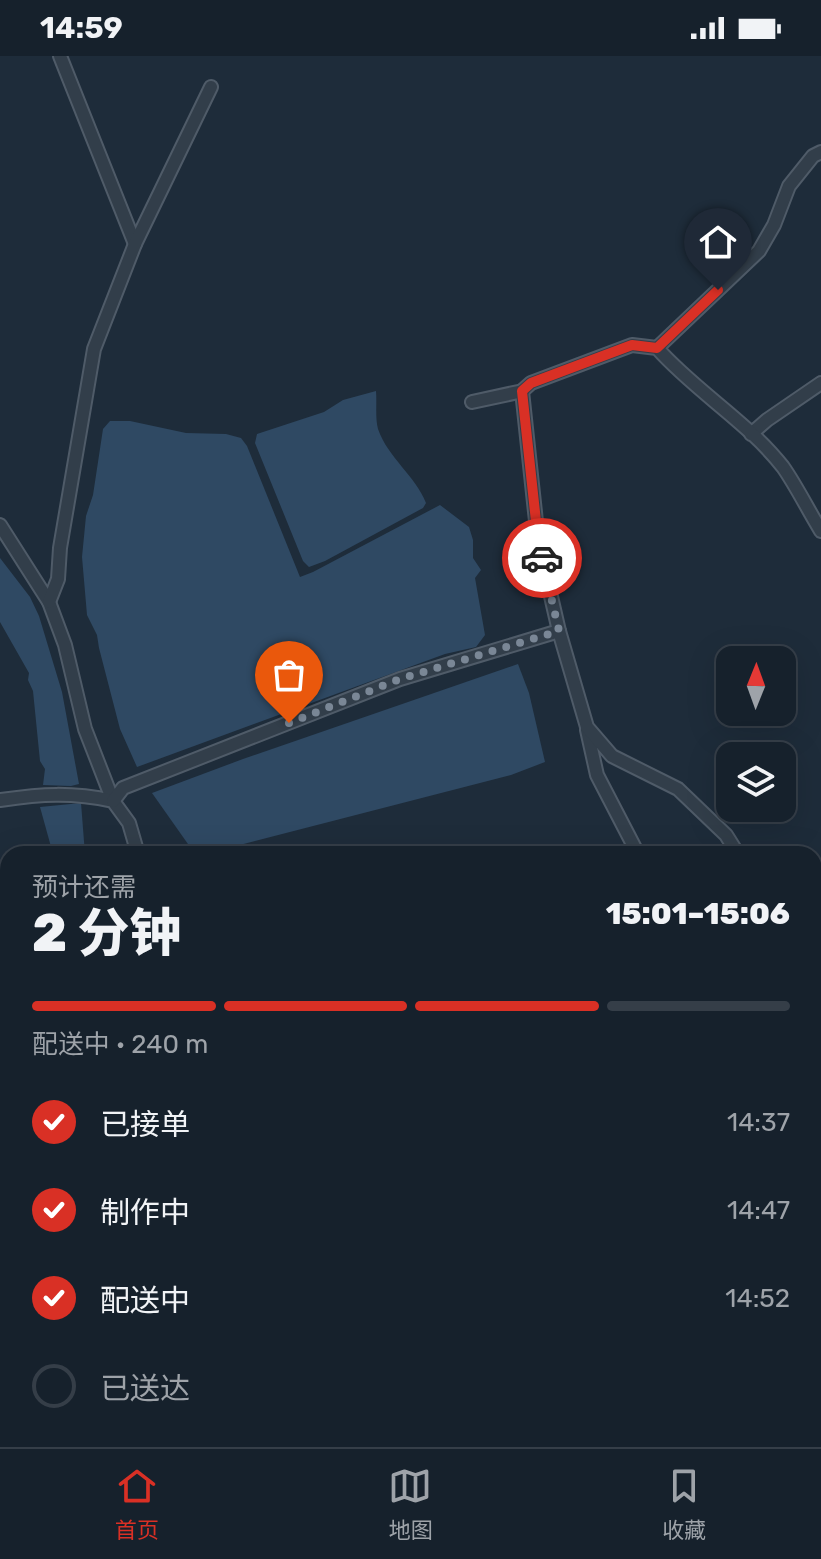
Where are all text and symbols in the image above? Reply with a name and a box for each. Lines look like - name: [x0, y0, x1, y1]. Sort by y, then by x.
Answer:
- text: 14:59: [40, 10, 123, 46]
- pin: [684, 208, 752, 290]
- icon: home: [696, 220, 740, 264]
- courier: [502, 518, 582, 598]
- icon: car: [520, 536, 564, 580]
- pin: [255, 641, 323, 723]
- north arrow: [716, 646, 796, 726]
- map controls: [716, 646, 796, 822]
- icon: bag: [267, 653, 311, 697]
- button: layers: [716, 742, 796, 822]
- text: 预计还需: [32, 872, 136, 903]
- text: 15:01–15:06: [606, 896, 790, 932]
- text: 2 分钟: [32, 902, 182, 964]
- text: 配送中 · 240 m: [32, 1029, 208, 1060]
- icon: check: [32, 1100, 76, 1144]
- text: 已接单: [100, 1107, 190, 1143]
- text: 14:37: [727, 1107, 790, 1138]
- icon: check: [32, 1188, 76, 1232]
- text: 制作中: [100, 1195, 190, 1231]
- text: 14:47: [727, 1195, 790, 1226]
- icon: check: [32, 1276, 76, 1320]
- text: 配送中: [100, 1283, 190, 1319]
- text: 14:52: [725, 1283, 790, 1314]
- text: 已送达: [100, 1371, 190, 1407]
- tab: 首页: [115, 1464, 159, 1544]
- tab: 地图: [388, 1464, 432, 1544]
- tab: 收藏: [662, 1464, 706, 1544]

